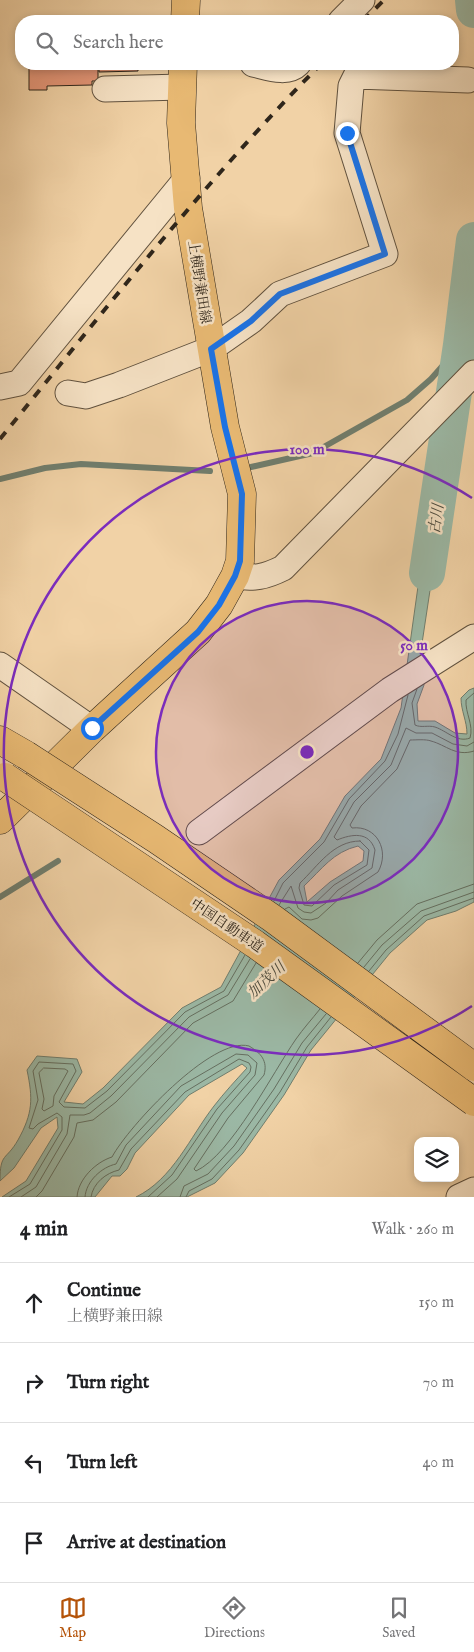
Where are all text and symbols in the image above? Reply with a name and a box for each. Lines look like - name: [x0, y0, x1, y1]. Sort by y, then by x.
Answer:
- search box: [15, 15, 459, 70]
- icon: search: [33, 29, 61, 57]
- text: Search here: [73, 31, 164, 55]
- route end: [336, 122, 359, 145]
- street label: 上横野兼田線: [184, 239, 214, 325]
- text: 100 m: [289, 440, 325, 459]
- water label: 古川: [425, 501, 448, 535]
- text: 50 m: [400, 636, 428, 655]
- route start: [81, 717, 104, 740]
- centre of rings: [298, 743, 316, 761]
- street label: 中国自動車道: [187, 895, 266, 957]
- water label: 加茂川: [243, 957, 291, 1003]
- map controls: [414, 1137, 459, 1182]
- button: layers: [414, 1137, 459, 1182]
- text: 4 min: [20, 1216, 68, 1243]
- text: Walk · 260 m: [371, 1220, 454, 1240]
- text: Continue: [67, 1279, 141, 1303]
- icon: ahead: [20, 1289, 48, 1317]
- text: 150 m: [419, 1293, 454, 1313]
- text: 上横野兼田線: [67, 1307, 163, 1327]
- icon: right: [20, 1369, 48, 1397]
- text: Turn right: [67, 1371, 149, 1395]
- text: 70 m: [423, 1373, 454, 1393]
- icon: left: [20, 1449, 48, 1477]
- text: Turn left: [67, 1451, 138, 1475]
- text: 40 m: [422, 1453, 454, 1473]
- icon: arrive: [20, 1529, 48, 1557]
- text: Arrive at destination: [67, 1531, 226, 1555]
- tab: Map: [59, 1594, 87, 1642]
- tab: Directions: [204, 1594, 265, 1642]
- tab: Saved: [382, 1594, 415, 1642]

